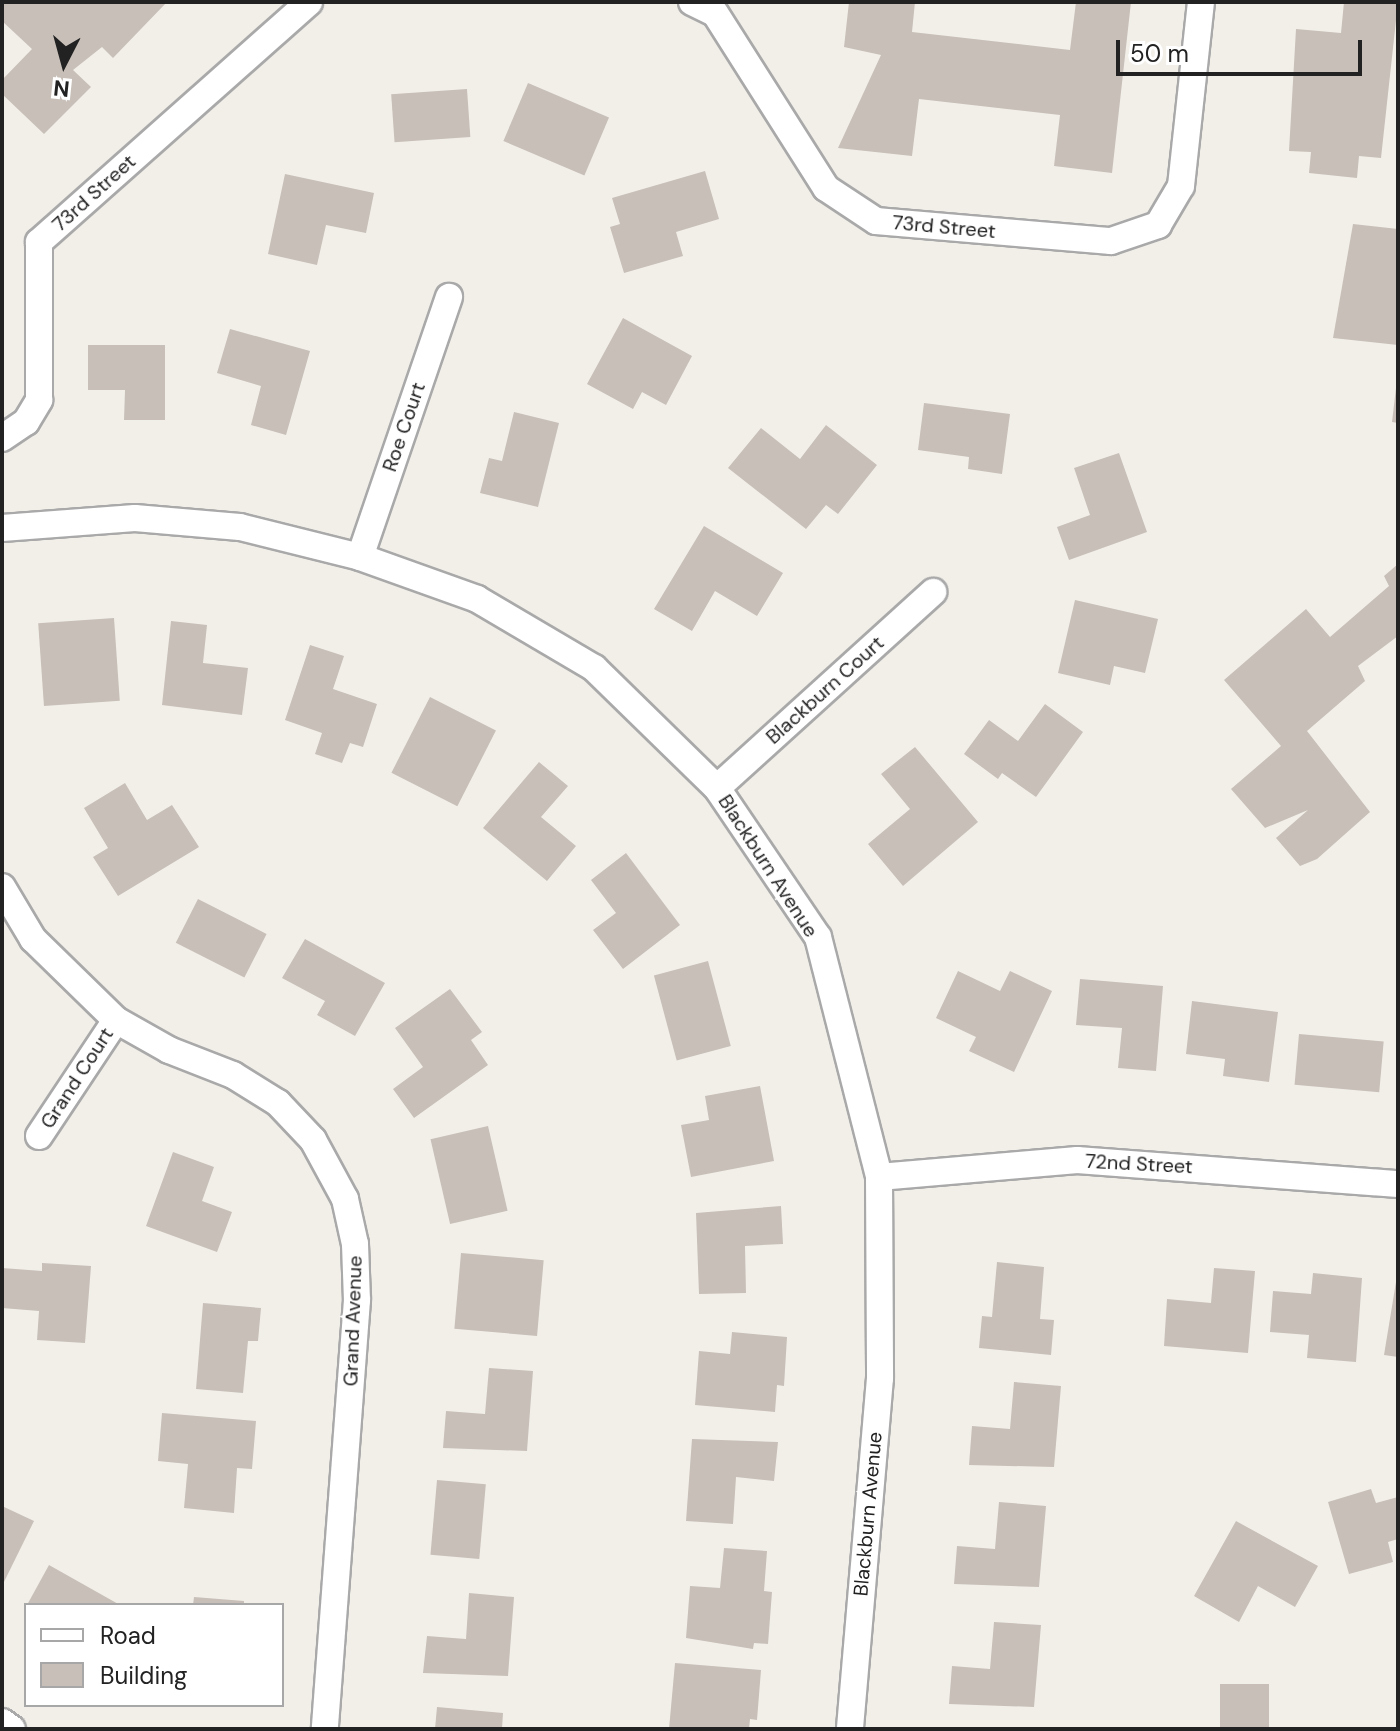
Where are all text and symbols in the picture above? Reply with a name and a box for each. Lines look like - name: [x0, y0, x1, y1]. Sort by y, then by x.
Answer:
- north arrow: [24, 24, 104, 104]
- scale bar: [1120, 24, 1366, 74]
- text: 50 m: [1130, 38, 1189, 69]
- text: N: [52, 73, 71, 104]
- street label: 73rd Street: [47, 149, 141, 237]
- street label: 73rd Street: [891, 211, 997, 243]
- street label: Roe Court: [378, 379, 430, 475]
- street label: Blackburn Court: [761, 631, 889, 749]
- street label: Blackburn Avenue: [713, 790, 823, 942]
- street label: Grand Court: [35, 1023, 119, 1133]
- street label: 72nd Street: [1085, 1149, 1193, 1179]
- street label: Grand Avenue: [339, 1255, 367, 1387]
- street label: Blackburn Avenue: [849, 1431, 887, 1597]
- legend: [24, 1603, 284, 1707]
- text: Road: [100, 1620, 156, 1651]
- text: Building: [100, 1660, 187, 1691]

